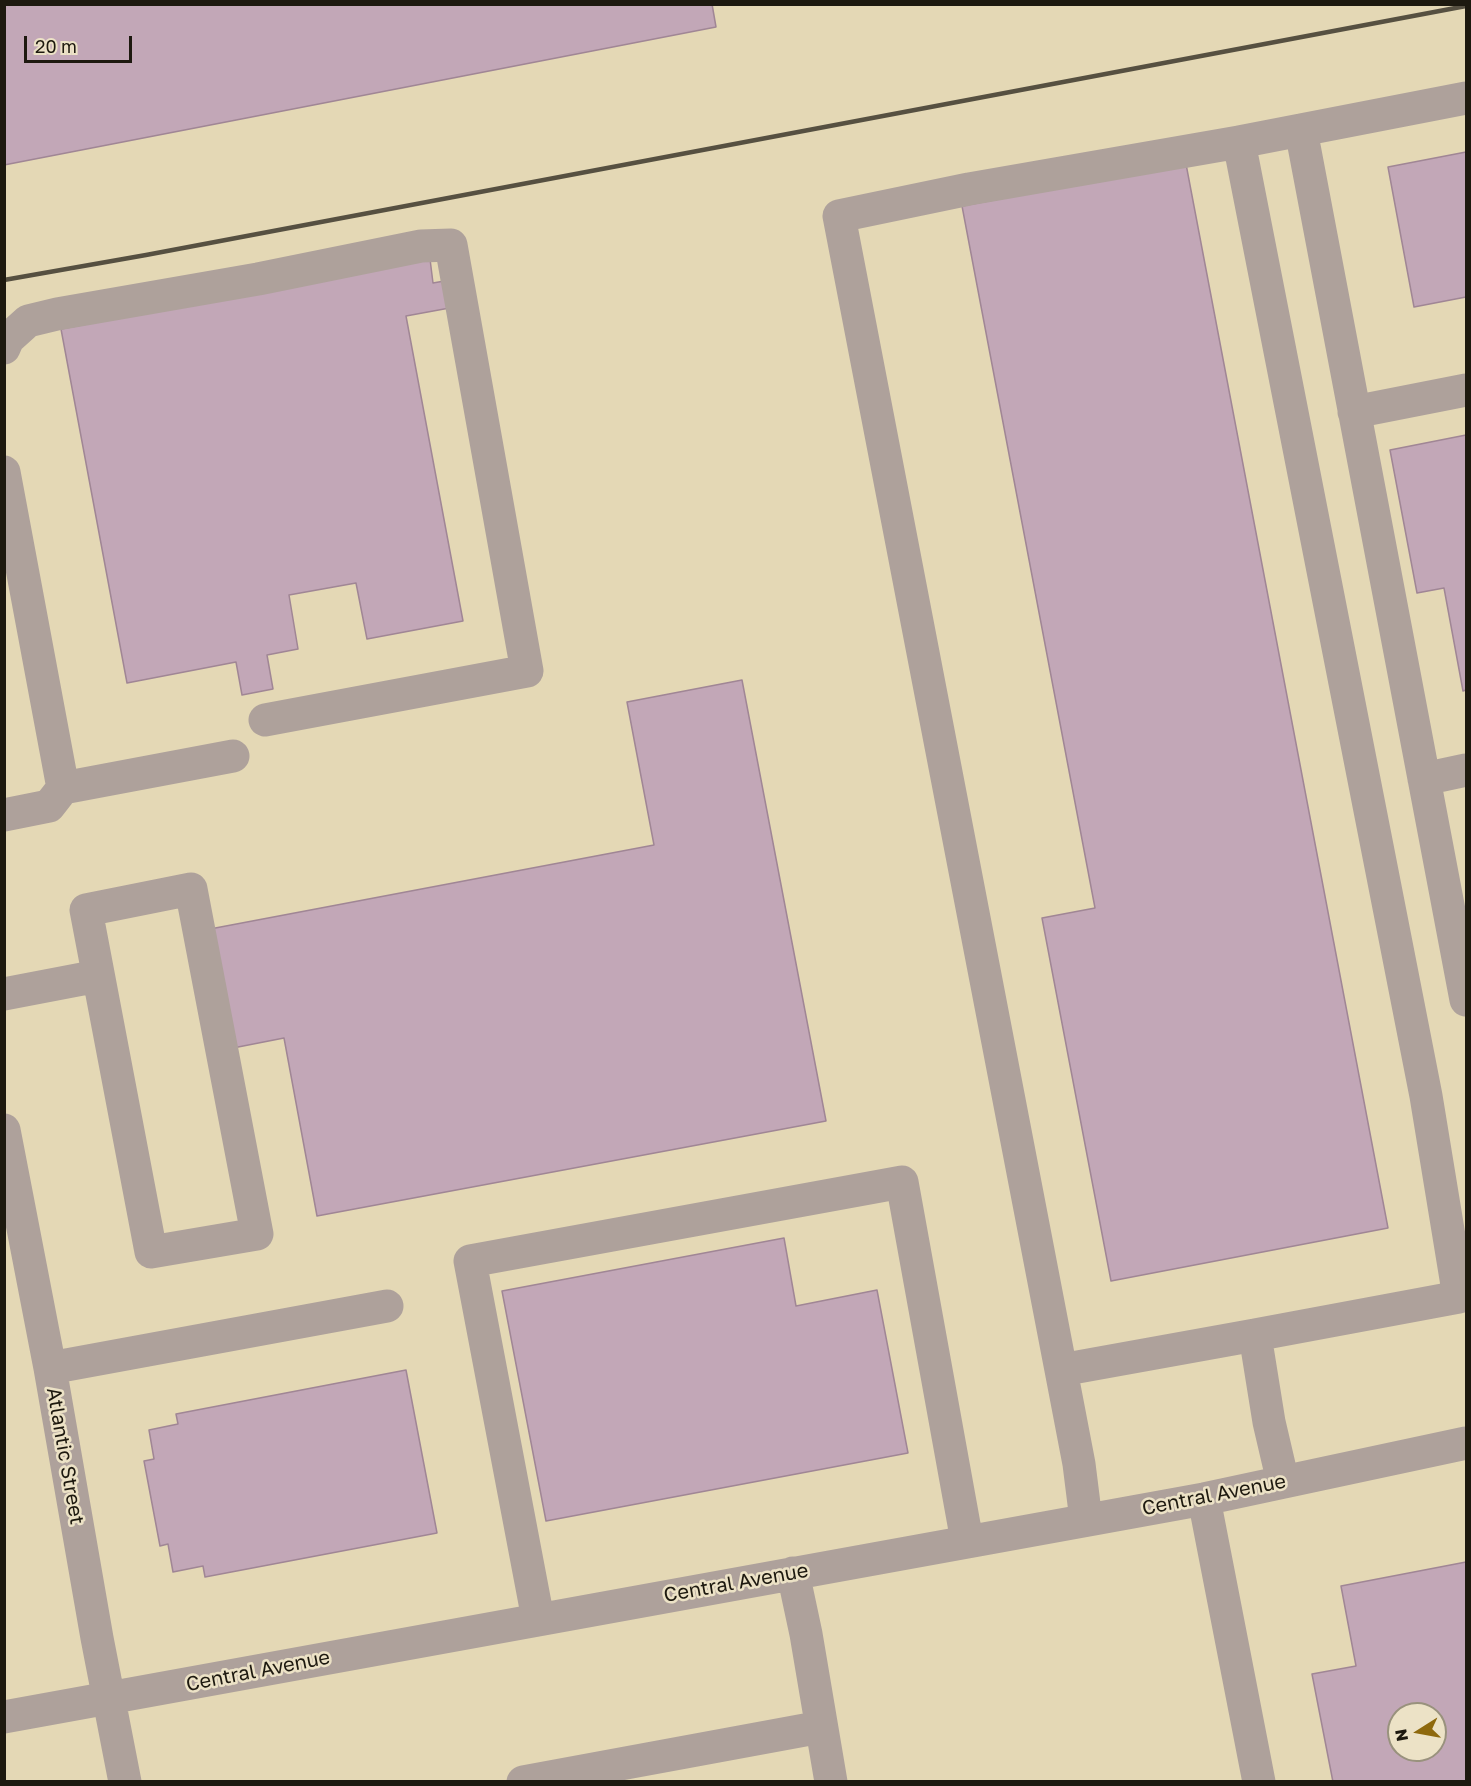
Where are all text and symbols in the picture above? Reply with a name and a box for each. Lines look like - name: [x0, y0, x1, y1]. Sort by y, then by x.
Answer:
- scale bar: [27, 24, 135, 62]
- text: 20 m: [35, 35, 77, 57]
- street label: Atlantic Street: [41, 1386, 89, 1526]
- street label: Central Avenue: [1140, 1469, 1288, 1521]
- street label: Central Avenue: [662, 1558, 810, 1608]
- street label: Central Avenue: [184, 1645, 332, 1697]
- north arrow: [1387, 1702, 1447, 1762]
- text: N: [1390, 1727, 1412, 1743]

